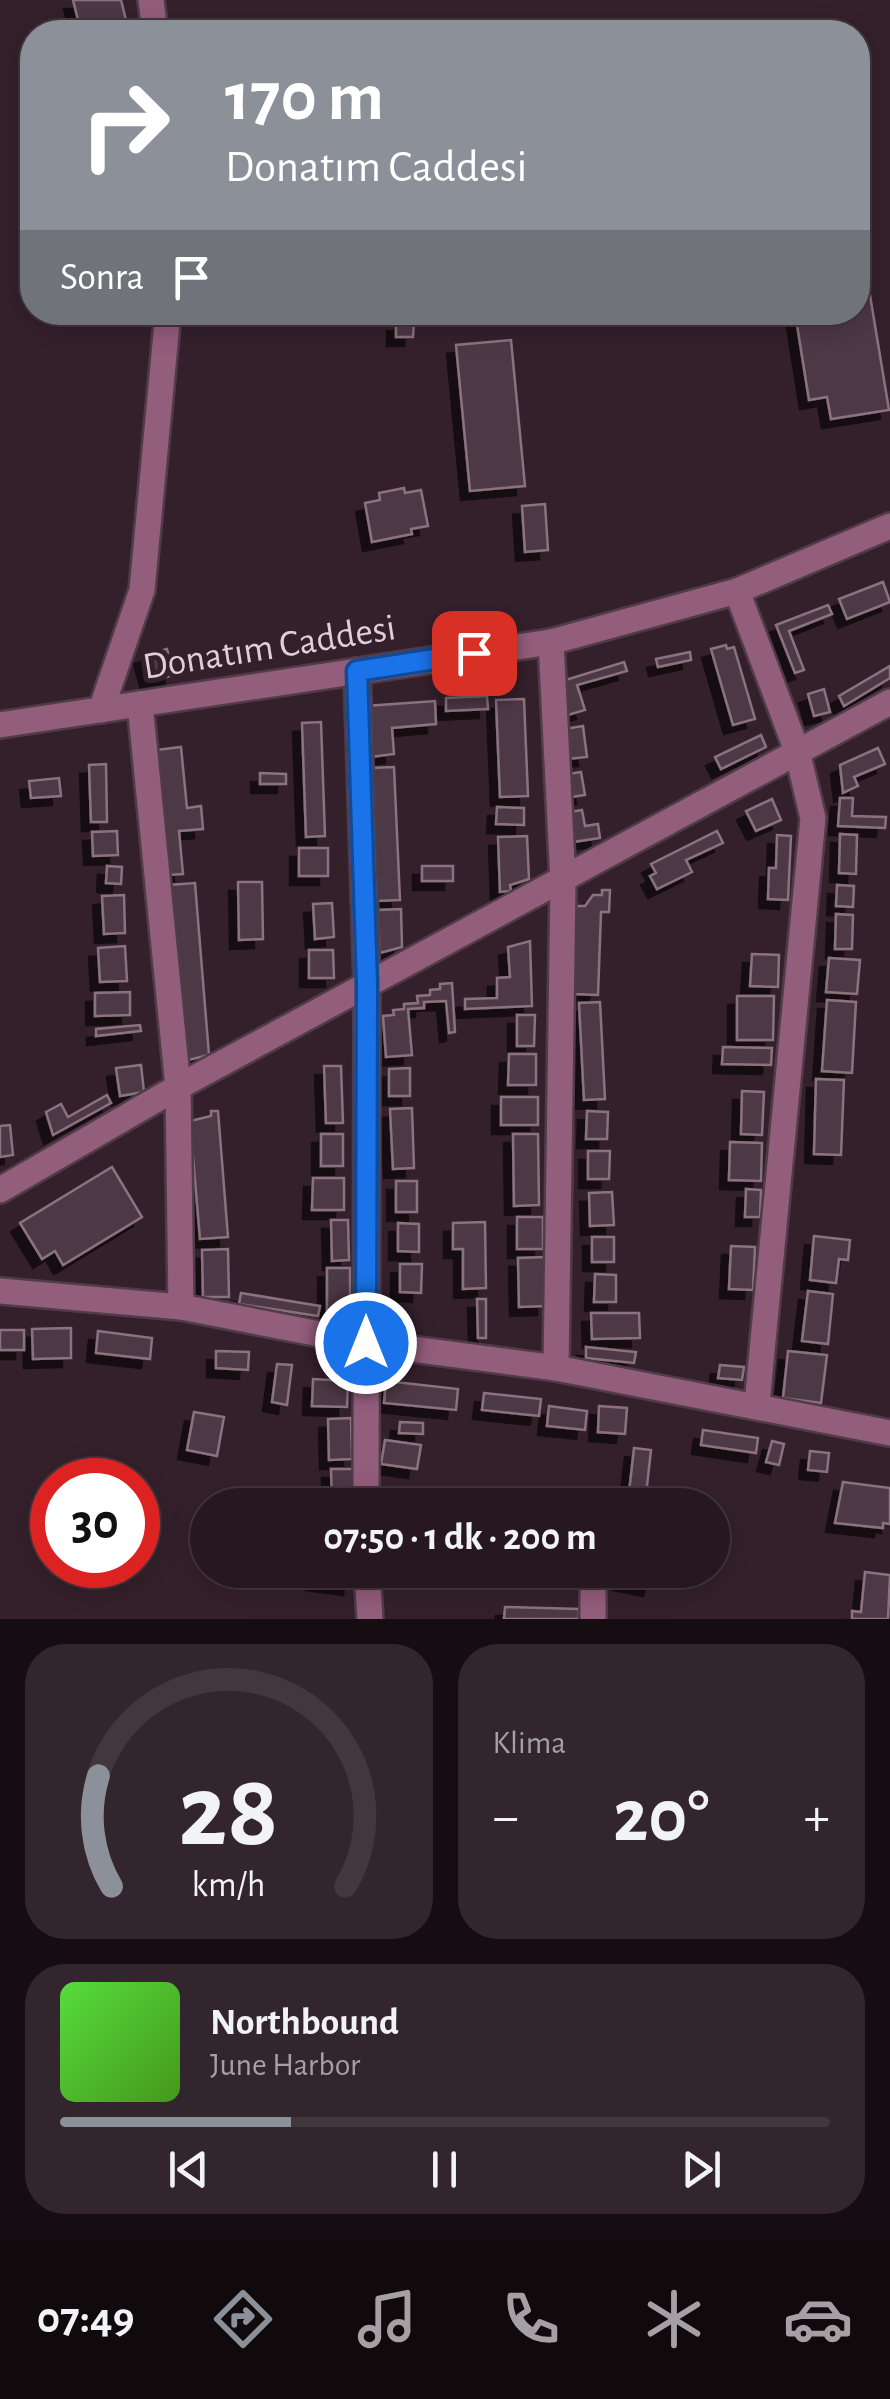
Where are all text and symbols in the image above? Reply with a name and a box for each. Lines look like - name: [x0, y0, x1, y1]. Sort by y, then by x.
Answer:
- icon: right: [60, 60, 190, 190]
- text: 170 m: [225, 63, 384, 133]
- text: Donatım Caddesi: [225, 145, 527, 190]
- icon: arrive: [164, 250, 219, 305]
- text: Sonra: [60, 259, 144, 297]
- street label: Donatım Caddesi: [140, 609, 398, 687]
- pin: [432, 611, 517, 696]
- icon: arrive: [447, 626, 502, 681]
- position arrow: [314, 1291, 418, 1395]
- speed limit sign: 30: [30, 1458, 160, 1588]
- text: 07:50 · 1 dk · 200 m: [323, 1519, 597, 1557]
- text: Klima: [493, 1727, 566, 1759]
- text: 28: [179, 1761, 279, 1865]
- text: 20°: [613, 1780, 709, 1855]
- text: −: [493, 1790, 519, 1845]
- text: +: [804, 1790, 830, 1845]
- text: km/h: [192, 1867, 266, 1903]
- text: Northbound: [210, 2004, 399, 2042]
- text: June Harbor: [210, 2049, 360, 2081]
- icon: previous: [161, 2142, 216, 2197]
- icon: pause: [417, 2142, 472, 2197]
- icon: next: [674, 2142, 729, 2197]
- icon: directions: [208, 2284, 278, 2354]
- icon: music: [352, 2284, 422, 2354]
- icon: phone: [496, 2284, 566, 2354]
- icon: climate: [639, 2284, 709, 2354]
- icon: car: [783, 2284, 853, 2354]
- text: 07:49: [37, 2296, 134, 2341]

